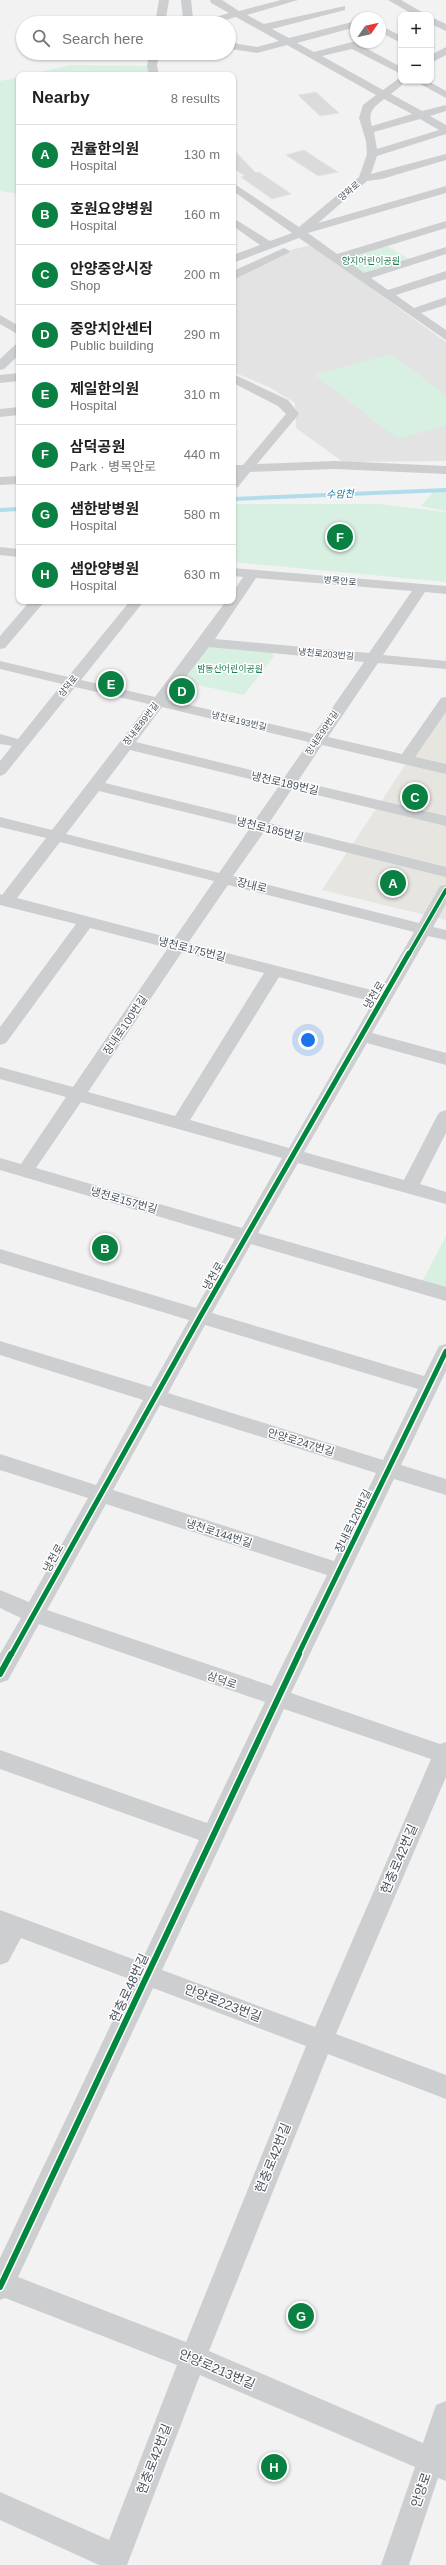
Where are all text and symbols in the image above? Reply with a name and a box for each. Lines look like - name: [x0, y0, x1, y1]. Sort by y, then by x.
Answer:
- north arrow: [350, 12, 386, 48]
- map controls: [398, 12, 434, 84]
- button: +: [398, 12, 434, 48]
- search box: [16, 16, 236, 60]
- icon: search: [30, 27, 52, 49]
- text: Search here: [62, 30, 144, 47]
- button: −: [398, 48, 434, 84]
- text: Nearby: [32, 88, 90, 107]
- text: 8 results: [171, 91, 220, 106]
- text: 권율한의원: [70, 140, 139, 157]
- text: A: [40, 147, 50, 162]
- text: 130 m: [184, 147, 220, 162]
- text: Hospital: [70, 158, 117, 173]
- street label: 양화로: [336, 179, 362, 203]
- text: 호원요양병원: [70, 200, 153, 217]
- text: B: [40, 207, 50, 222]
- text: 160 m: [184, 207, 220, 222]
- text: Hospital: [70, 218, 117, 233]
- park label: 양지어린이공원: [342, 256, 400, 266]
- text: 안양중앙시장: [70, 260, 153, 277]
- text: C: [40, 267, 50, 282]
- text: 200 m: [184, 267, 220, 282]
- text: Shop: [70, 278, 100, 293]
- text: 중앙치안센터: [70, 320, 153, 337]
- text: D: [40, 327, 50, 342]
- text: 290 m: [184, 327, 220, 342]
- text: Public building: [70, 338, 154, 353]
- text: 제일한의원: [70, 380, 139, 397]
- text: E: [41, 387, 49, 402]
- text: 310 m: [184, 387, 220, 402]
- text: Hospital: [70, 398, 117, 413]
- text: 삼덕공원: [70, 438, 125, 455]
- text: F: [41, 447, 49, 462]
- text: 440 m: [184, 447, 220, 462]
- text: Park · 병목안로: [70, 459, 156, 474]
- water label: 수암천: [326, 488, 356, 500]
- text: 샘한방병원: [70, 500, 139, 517]
- text: G: [40, 507, 50, 522]
- text: 580 m: [184, 507, 220, 522]
- text: Hospital: [70, 518, 117, 533]
- pin: F: [327, 522, 353, 552]
- text: 샘안양병원: [70, 560, 139, 577]
- text: H: [40, 567, 50, 582]
- text: 630 m: [184, 567, 220, 582]
- street label: 병목안로: [323, 575, 357, 587]
- text: Hospital: [70, 578, 117, 593]
- street label: 냉천로203번길: [297, 646, 355, 661]
- park label: 밤동산어린이공원: [197, 664, 263, 674]
- pin: E: [98, 669, 124, 699]
- street label: 삼덕로: [56, 673, 80, 699]
- pin: D: [169, 676, 195, 706]
- street label: 장내로89번길: [121, 701, 161, 747]
- street label: 냉천로193번길: [210, 709, 268, 732]
- street label: 장내로99번길: [303, 709, 341, 757]
- street label: 냉천로189번길: [250, 769, 320, 797]
- pin: C: [402, 782, 428, 812]
- street label: 냉천로185번길: [235, 815, 305, 843]
- pin: A: [380, 868, 406, 898]
- street label: 장내로: [236, 876, 268, 894]
- street label: 냉천로175번길: [157, 935, 227, 963]
- street label: 냉천로: [361, 979, 387, 1011]
- street label: 장내로100번길: [101, 993, 149, 1057]
- your location: [298, 1030, 318, 1050]
- street label: 냉천로157번길: [89, 1185, 159, 1215]
- pin: B: [92, 1233, 118, 1263]
- street label: 냉천로: [200, 1260, 226, 1292]
- street label: 안양로247번길: [266, 1426, 336, 1458]
- street label: 장내로120번길: [332, 1487, 374, 1555]
- street label: 냉천로144번길: [184, 1517, 254, 1549]
- street label: 냉천로: [40, 1542, 66, 1574]
- street label: 삼덕로: [206, 1669, 238, 1691]
- street label: 현충로42번길: [378, 1822, 420, 1896]
- street label: 현충로48번길: [107, 1951, 151, 2025]
- street label: 안양로223번길: [182, 1981, 264, 2025]
- street label: 현충로42번길: [252, 2121, 294, 2195]
- pin: G: [288, 2301, 314, 2331]
- street label: 안양로213번길: [177, 2346, 257, 2392]
- street label: 현충로42번길: [134, 2422, 174, 2496]
- pin: H: [261, 2452, 287, 2482]
- street label: 안양로: [408, 2471, 434, 2509]

